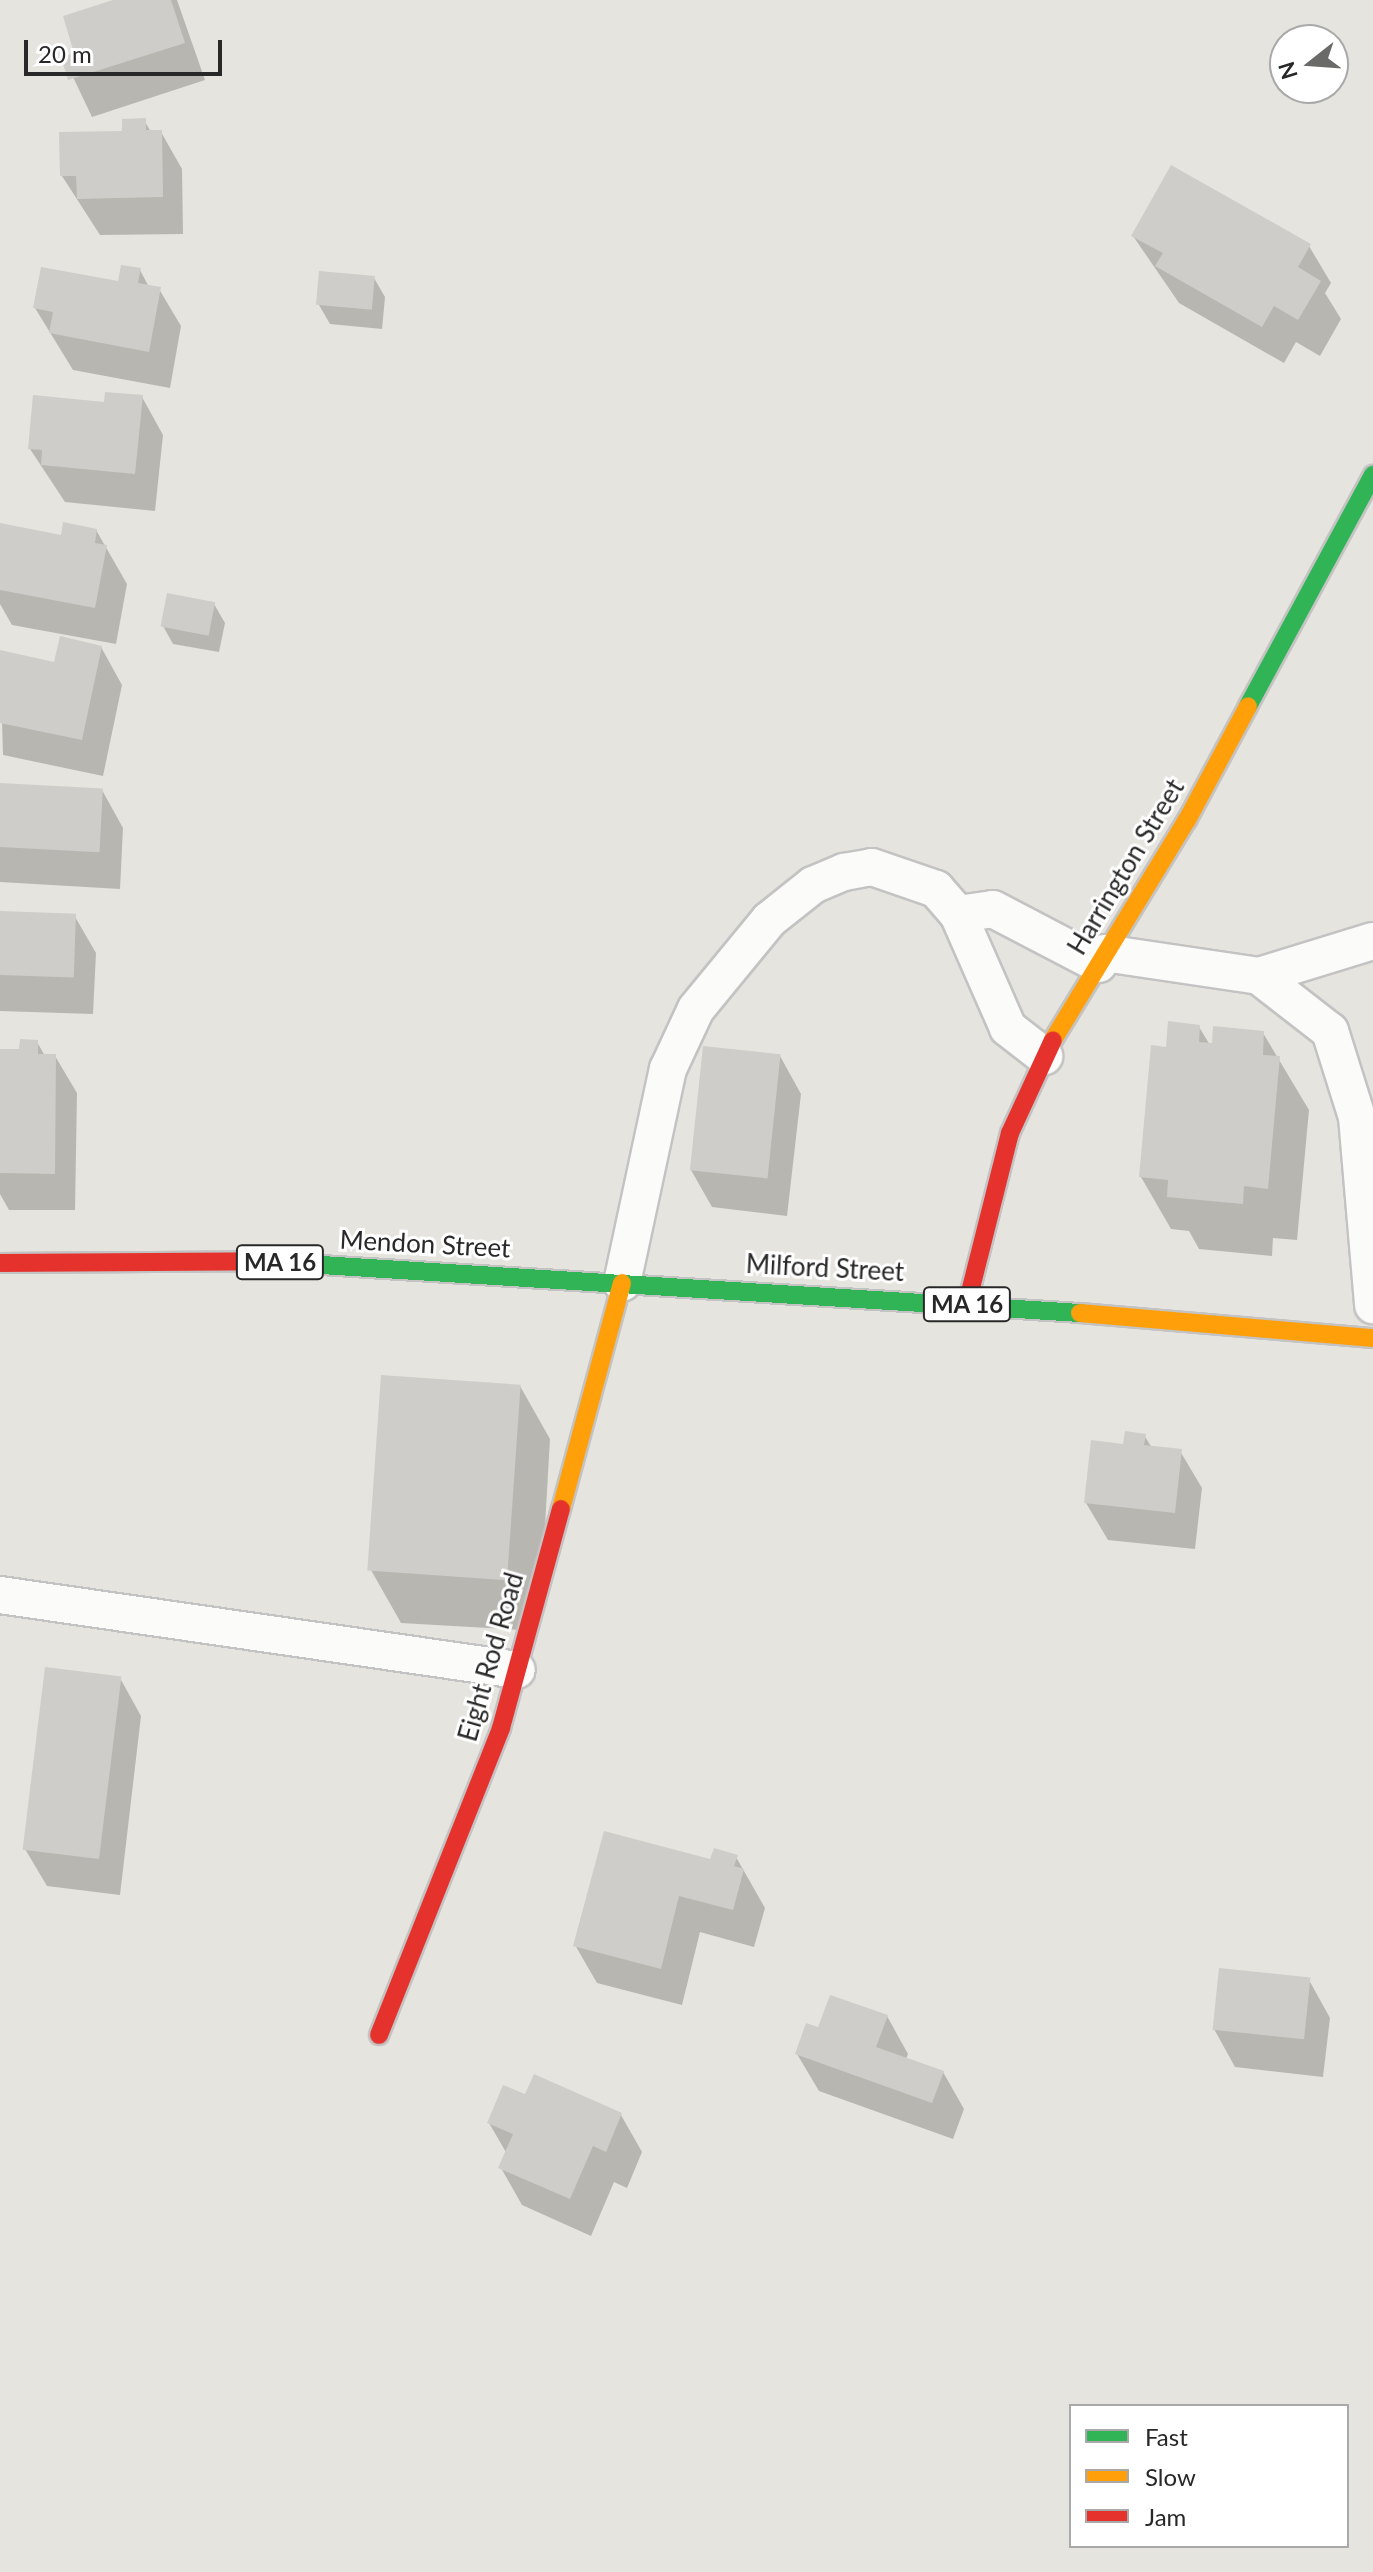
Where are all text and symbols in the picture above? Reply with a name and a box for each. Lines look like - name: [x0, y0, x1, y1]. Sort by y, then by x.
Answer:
- scale bar: [28, 24, 226, 74]
- north arrow: [1269, 24, 1349, 104]
- text: 20 m: [38, 39, 92, 68]
- text: N: [1272, 59, 1303, 83]
- street label: Harrington Street: [1061, 774, 1191, 960]
- street label: Mendon Street: [339, 1224, 511, 1264]
- road number: MA 16: [234, 1242, 326, 1282]
- street label: Milford Street: [745, 1248, 905, 1288]
- road number: MA 16: [921, 1284, 1013, 1324]
- street label: Eight Rod Road: [452, 1569, 530, 1745]
- legend: [1069, 2404, 1349, 2548]
- text: Fast: [1145, 2422, 1188, 2451]
- text: Slow: [1145, 2462, 1196, 2491]
- text: Jam: [1145, 2502, 1186, 2531]

